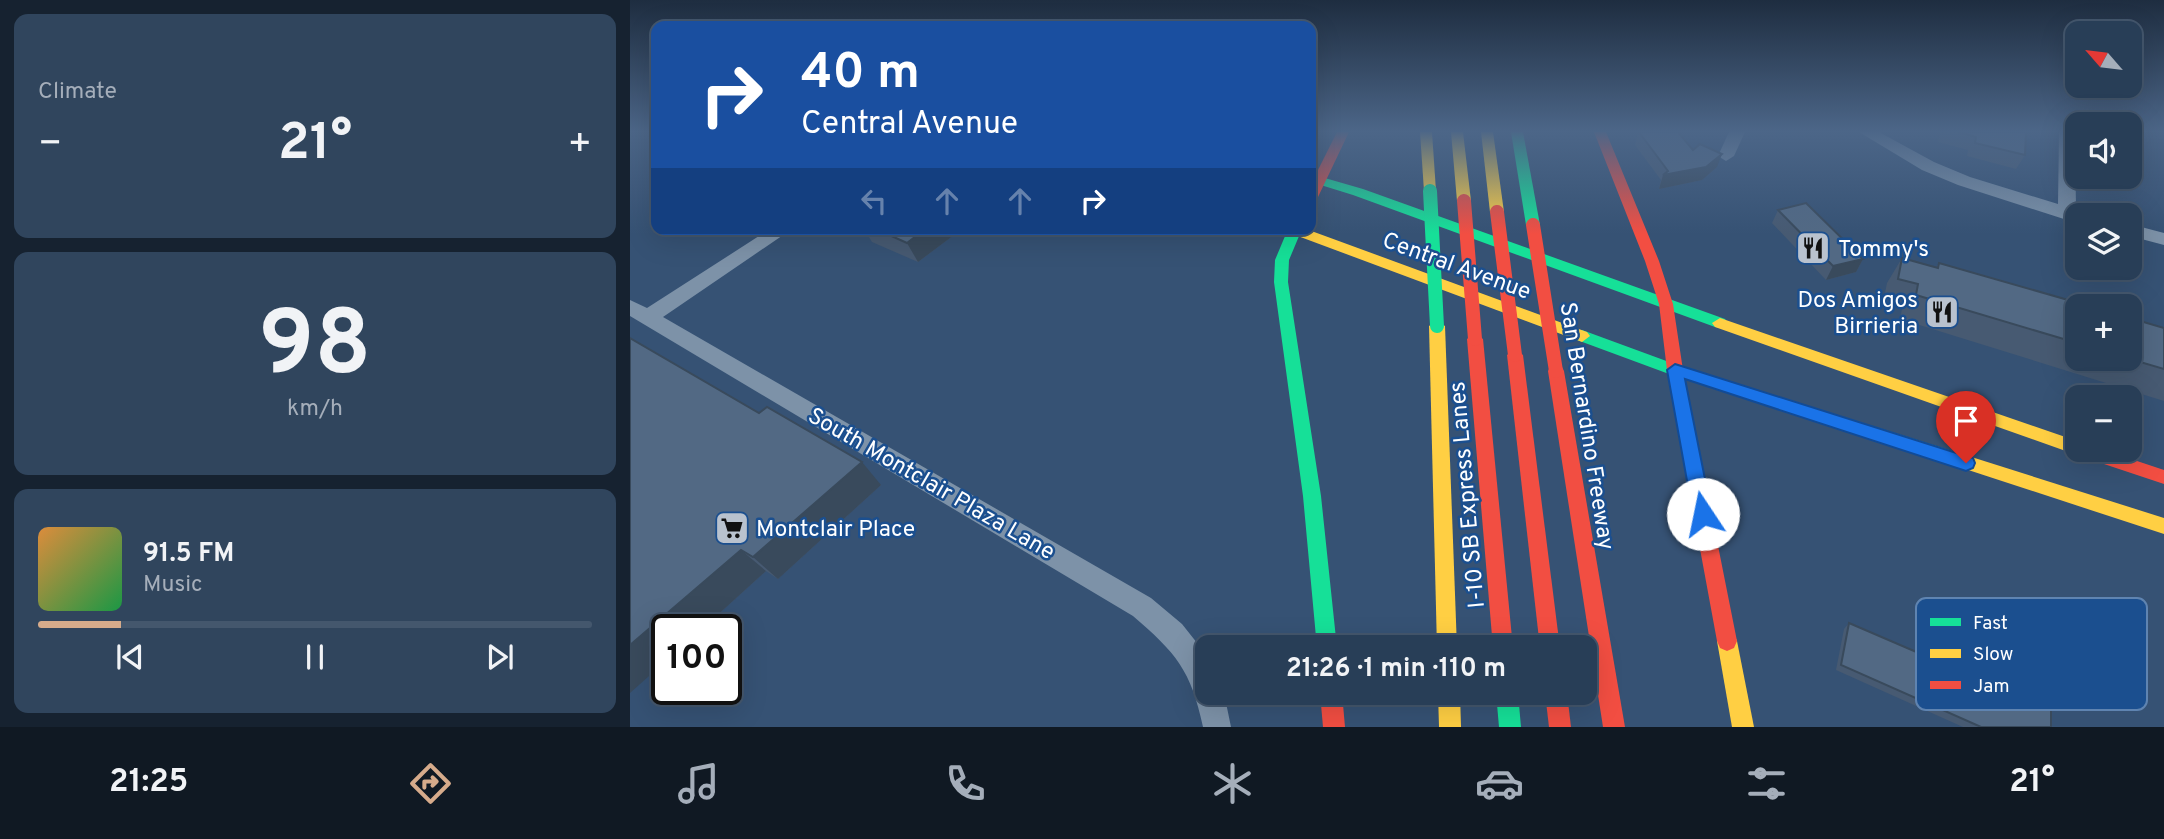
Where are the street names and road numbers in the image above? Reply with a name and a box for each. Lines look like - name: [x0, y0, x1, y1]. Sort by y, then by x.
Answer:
- street label: Central Avenue: [1378, 227, 1534, 308]
- street label: San Bernardino Freeway: [1552, 300, 1619, 552]
- street label: I-10 SB Express Lanes: [1444, 380, 1493, 609]
- street label: South Montclair Plaza Lane: [802, 402, 1059, 568]

